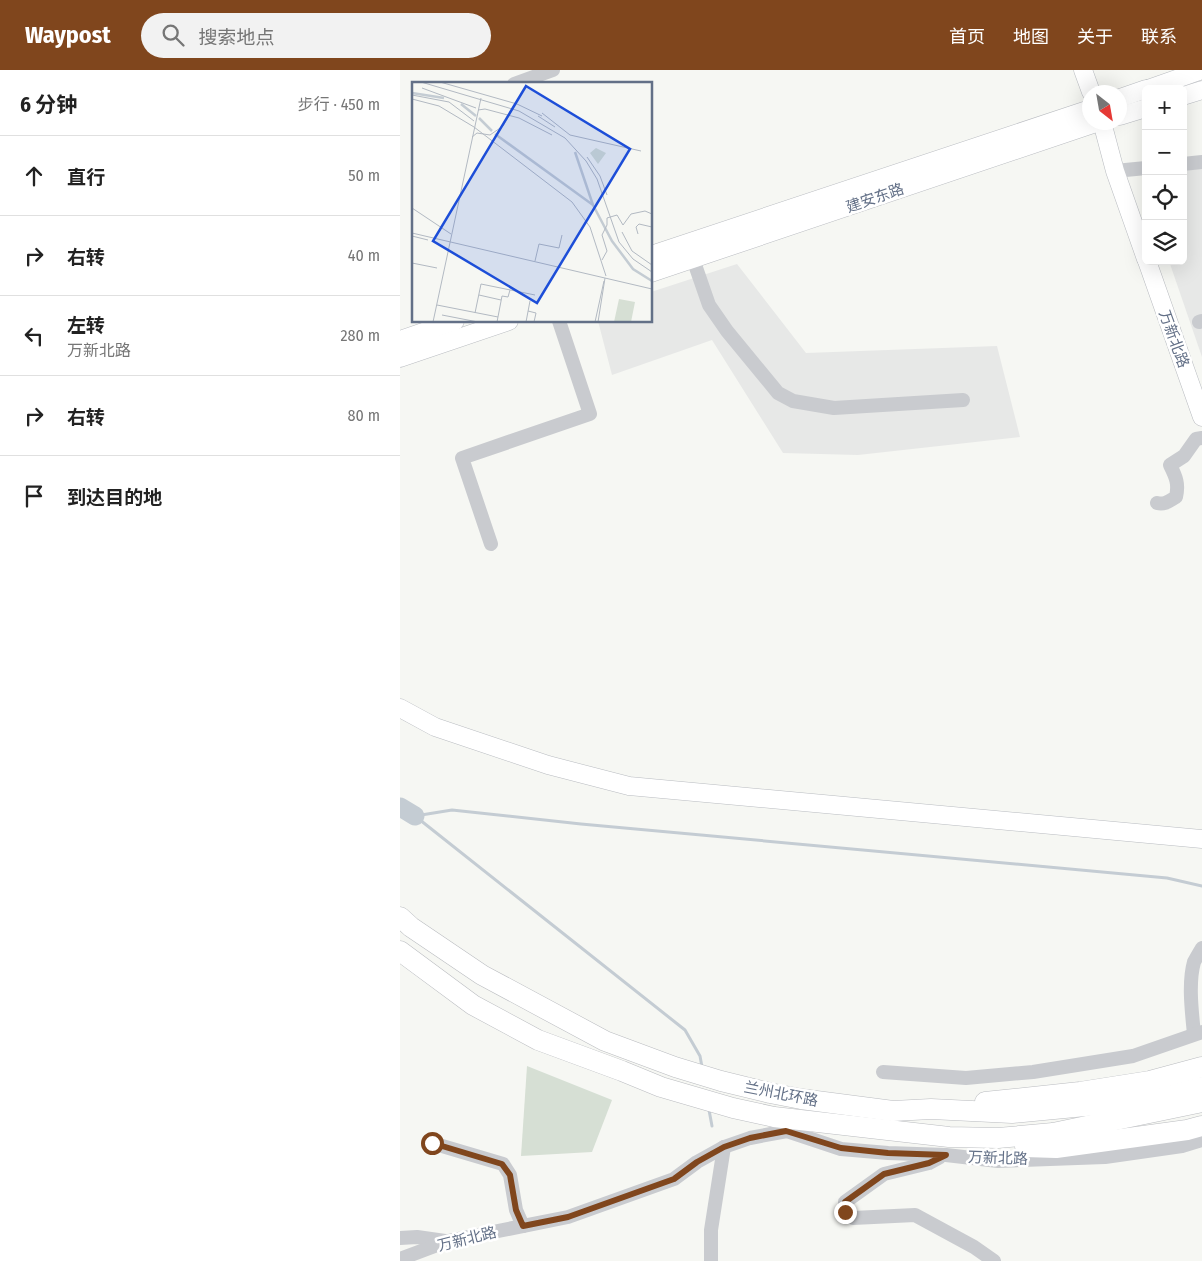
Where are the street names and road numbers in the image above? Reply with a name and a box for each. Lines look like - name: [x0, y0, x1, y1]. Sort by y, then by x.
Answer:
- street label: 建安东路: [844, 180, 906, 216]
- street label: 万新北路: [1155, 308, 1193, 370]
- street label: 兰州北环路: [742, 1078, 820, 1110]
- street label: 万新北路: [968, 1148, 1028, 1168]
- street label: 万新北路: [436, 1223, 498, 1255]

